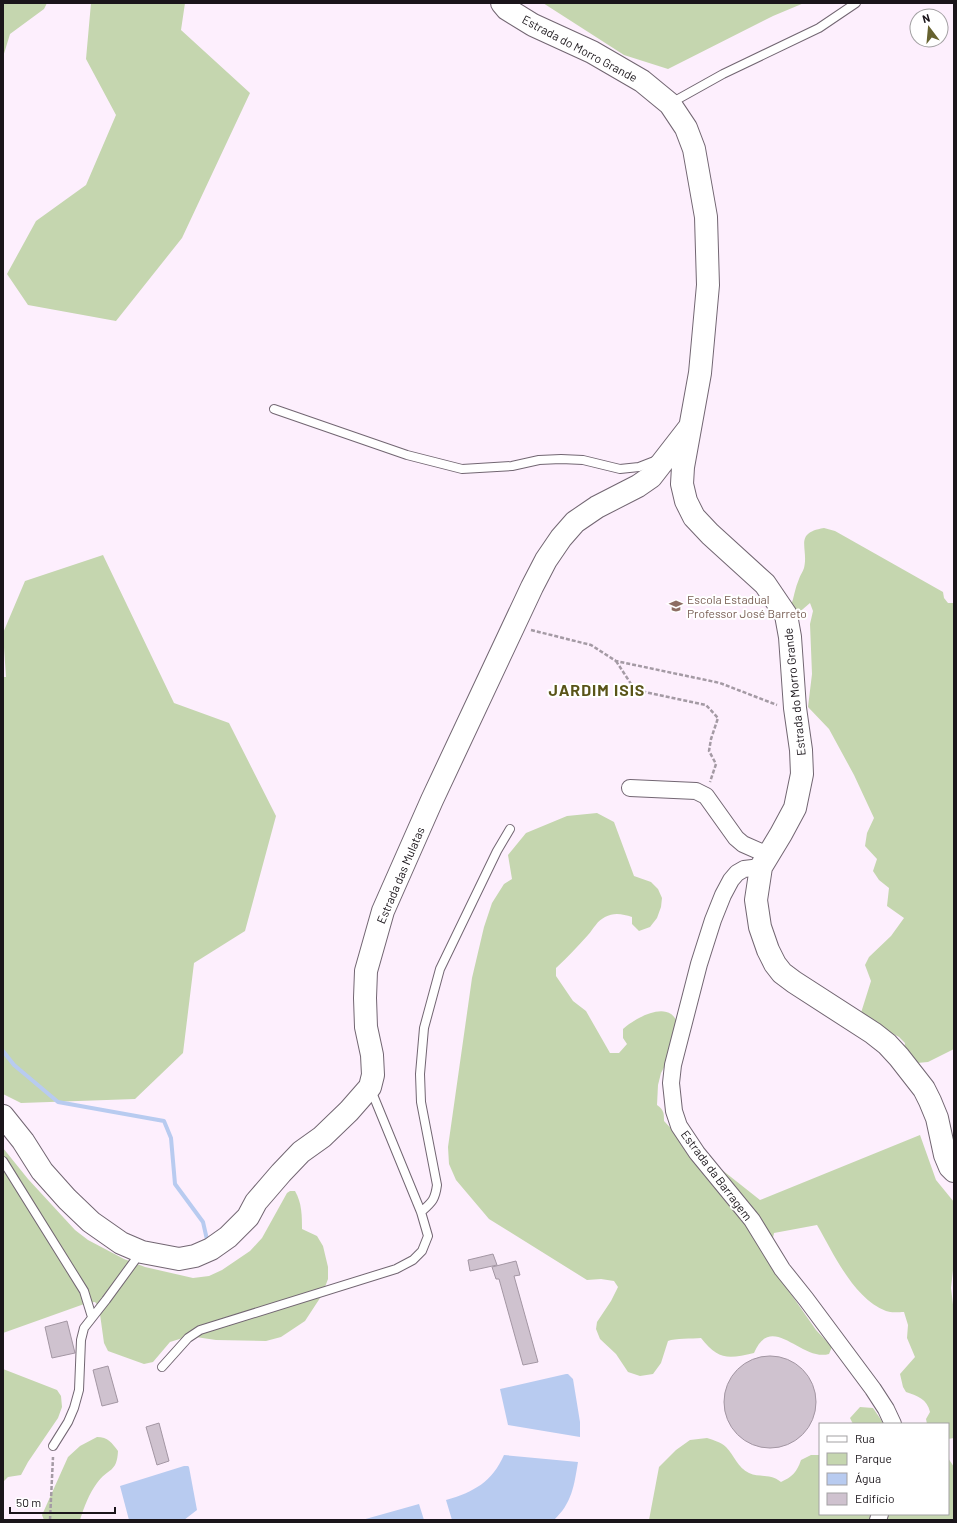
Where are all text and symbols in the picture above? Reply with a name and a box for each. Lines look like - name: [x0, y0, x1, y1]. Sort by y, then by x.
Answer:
- north arrow: [909, 8, 949, 48]
- text: N: [921, 11, 931, 25]
- street label: Estrada do Morro Grande: [520, 12, 640, 84]
- place label: Escola Estadual Professor José Barreto: [687, 592, 807, 620]
- school or university icon: Escola Estadual Professor José Barreto: [668, 598, 684, 614]
- street label: Estrada do Morro Grande: [780, 627, 808, 757]
- district label: JARDIM ISIS: [549, 680, 645, 699]
- street label: Estrada das Mulatas: [373, 824, 427, 926]
- street label: Estrada da Barragem: [679, 1127, 755, 1223]
- legend: [819, 1423, 949, 1515]
- text: Rua: [855, 1431, 875, 1445]
- text: Parque: [855, 1451, 892, 1465]
- text: Água: [855, 1471, 881, 1485]
- scale bar: [10, 1489, 115, 1515]
- text: Edifício: [855, 1491, 895, 1505]
- text: 50 m: [16, 1495, 41, 1509]

